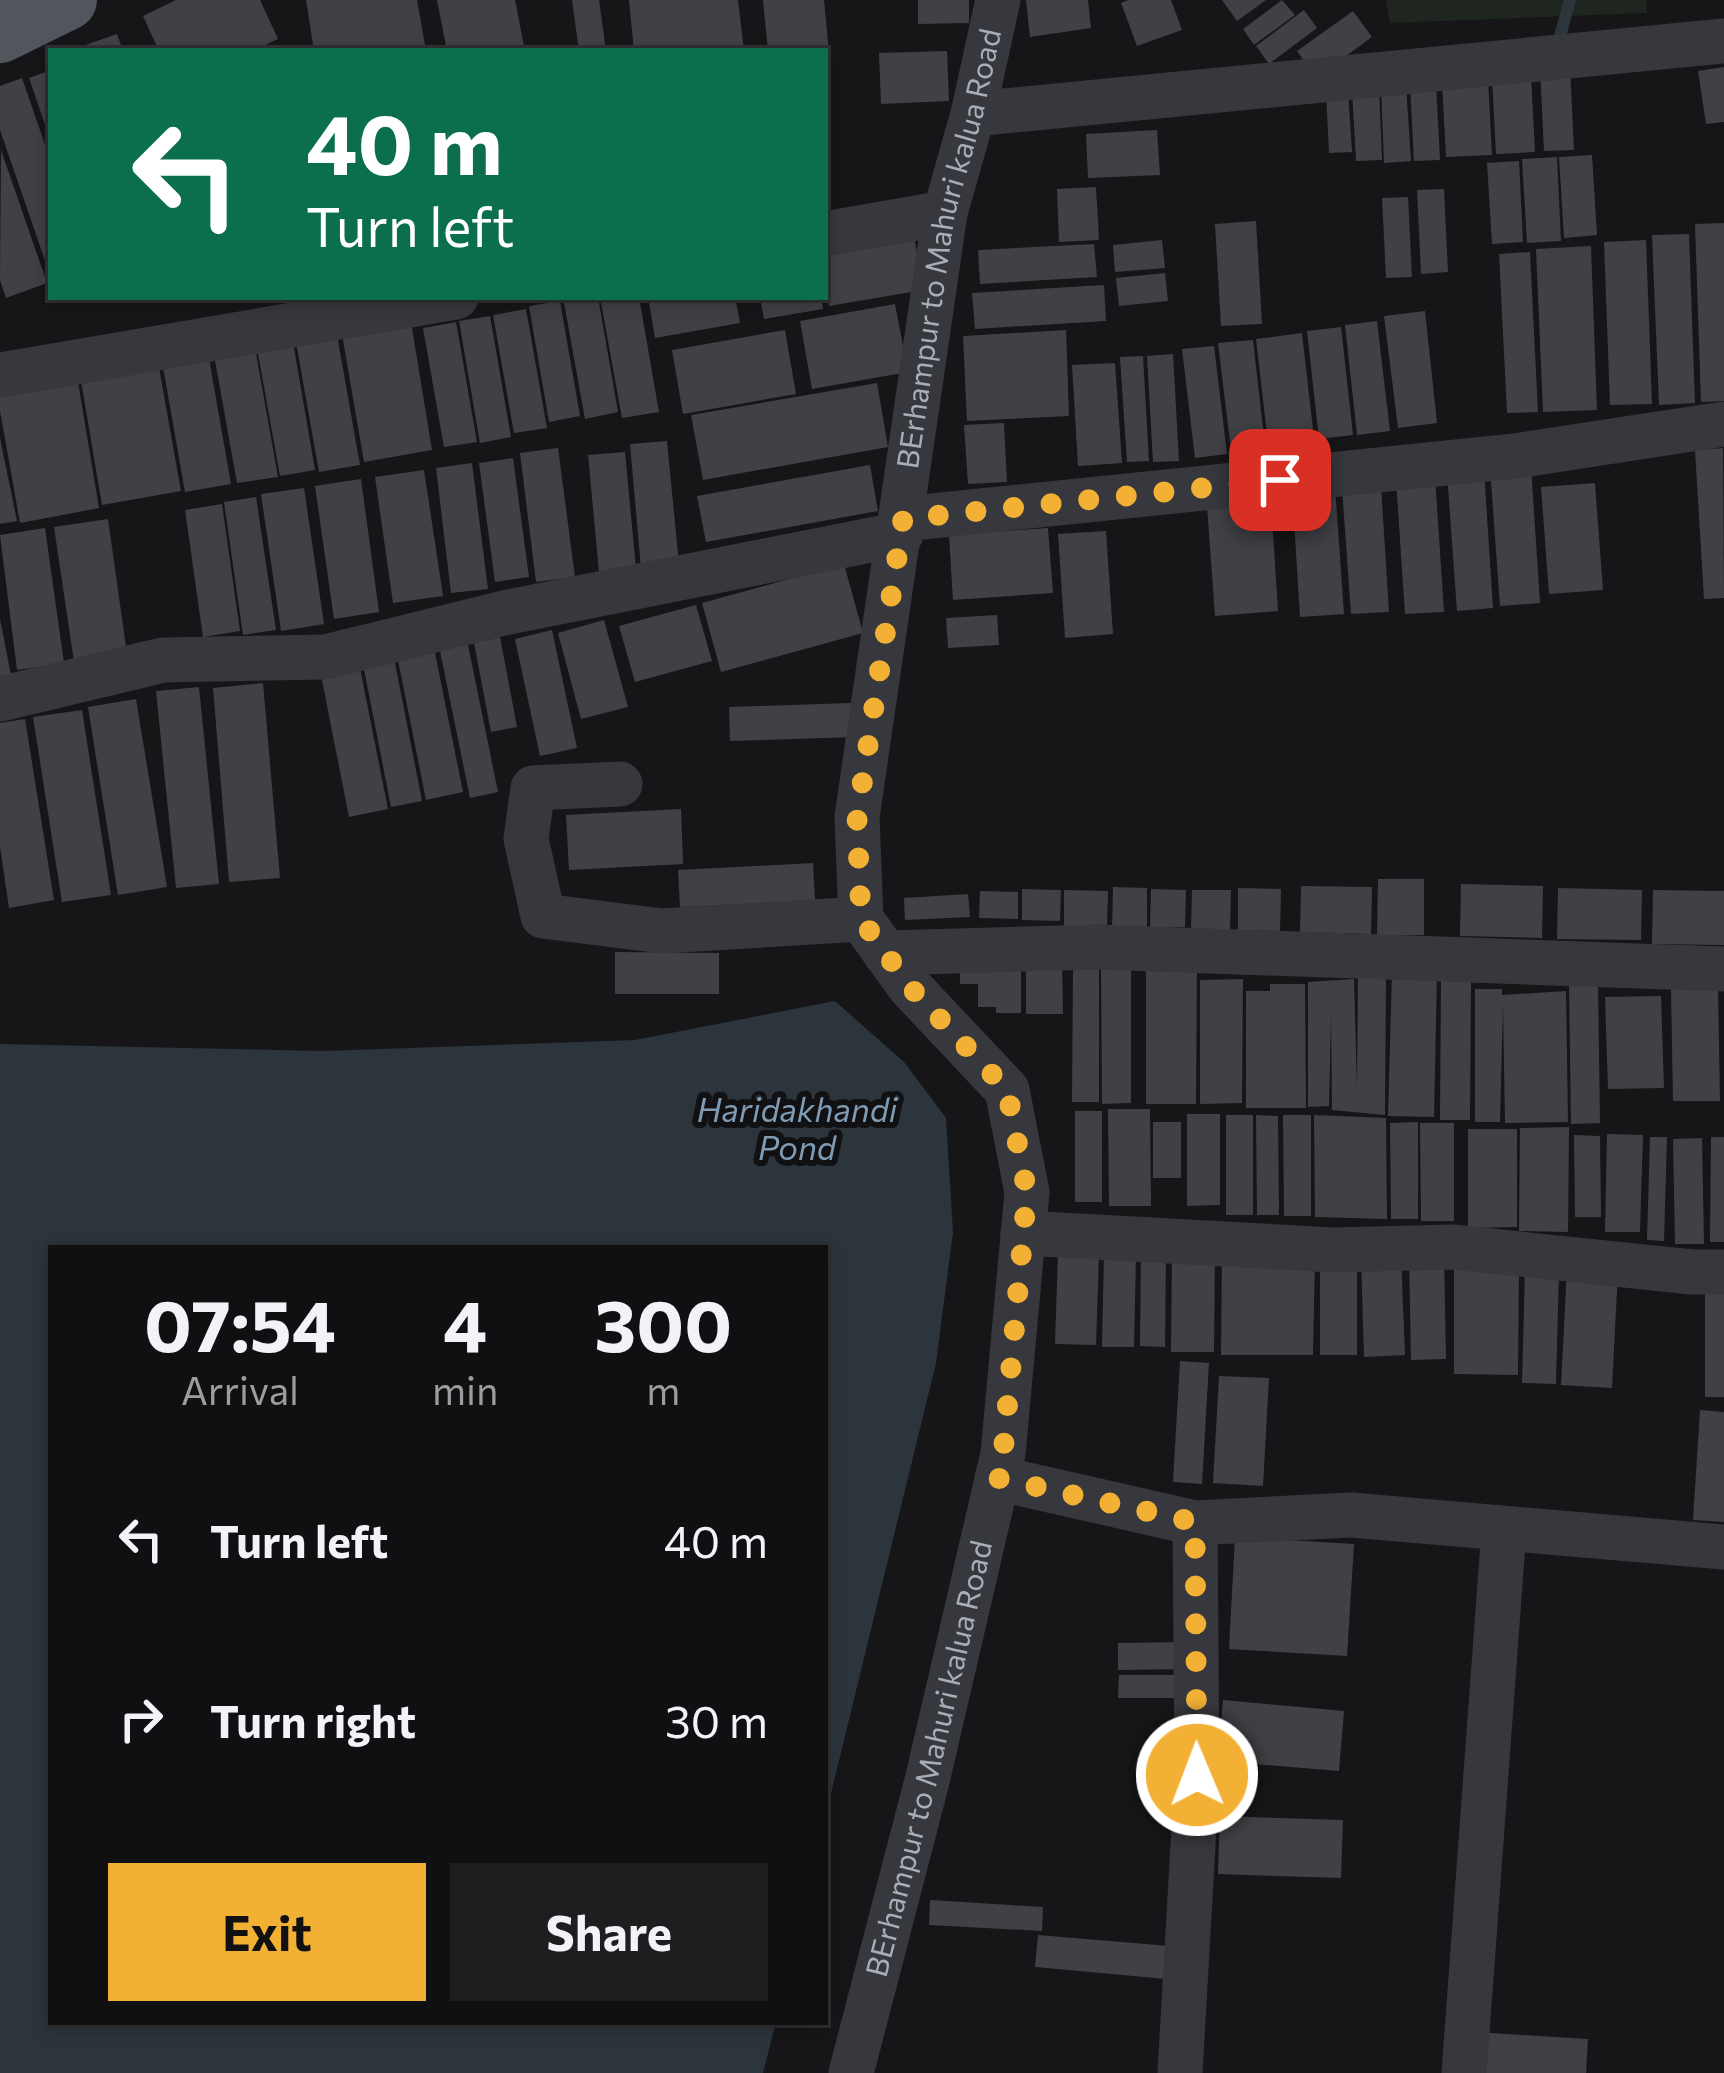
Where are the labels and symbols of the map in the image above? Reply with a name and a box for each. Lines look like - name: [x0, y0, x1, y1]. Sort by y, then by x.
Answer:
- street label: BErhampur to Mahuri kalua Road: [887, 25, 1007, 471]
- pin: [1229, 429, 1331, 531]
- water label: Haridakhandi Pond: [697, 1088, 899, 1167]
- street label: BErhampur to Mahuri kalua Road: [856, 1536, 998, 1980]
- position arrow: [1134, 1712, 1260, 1838]

